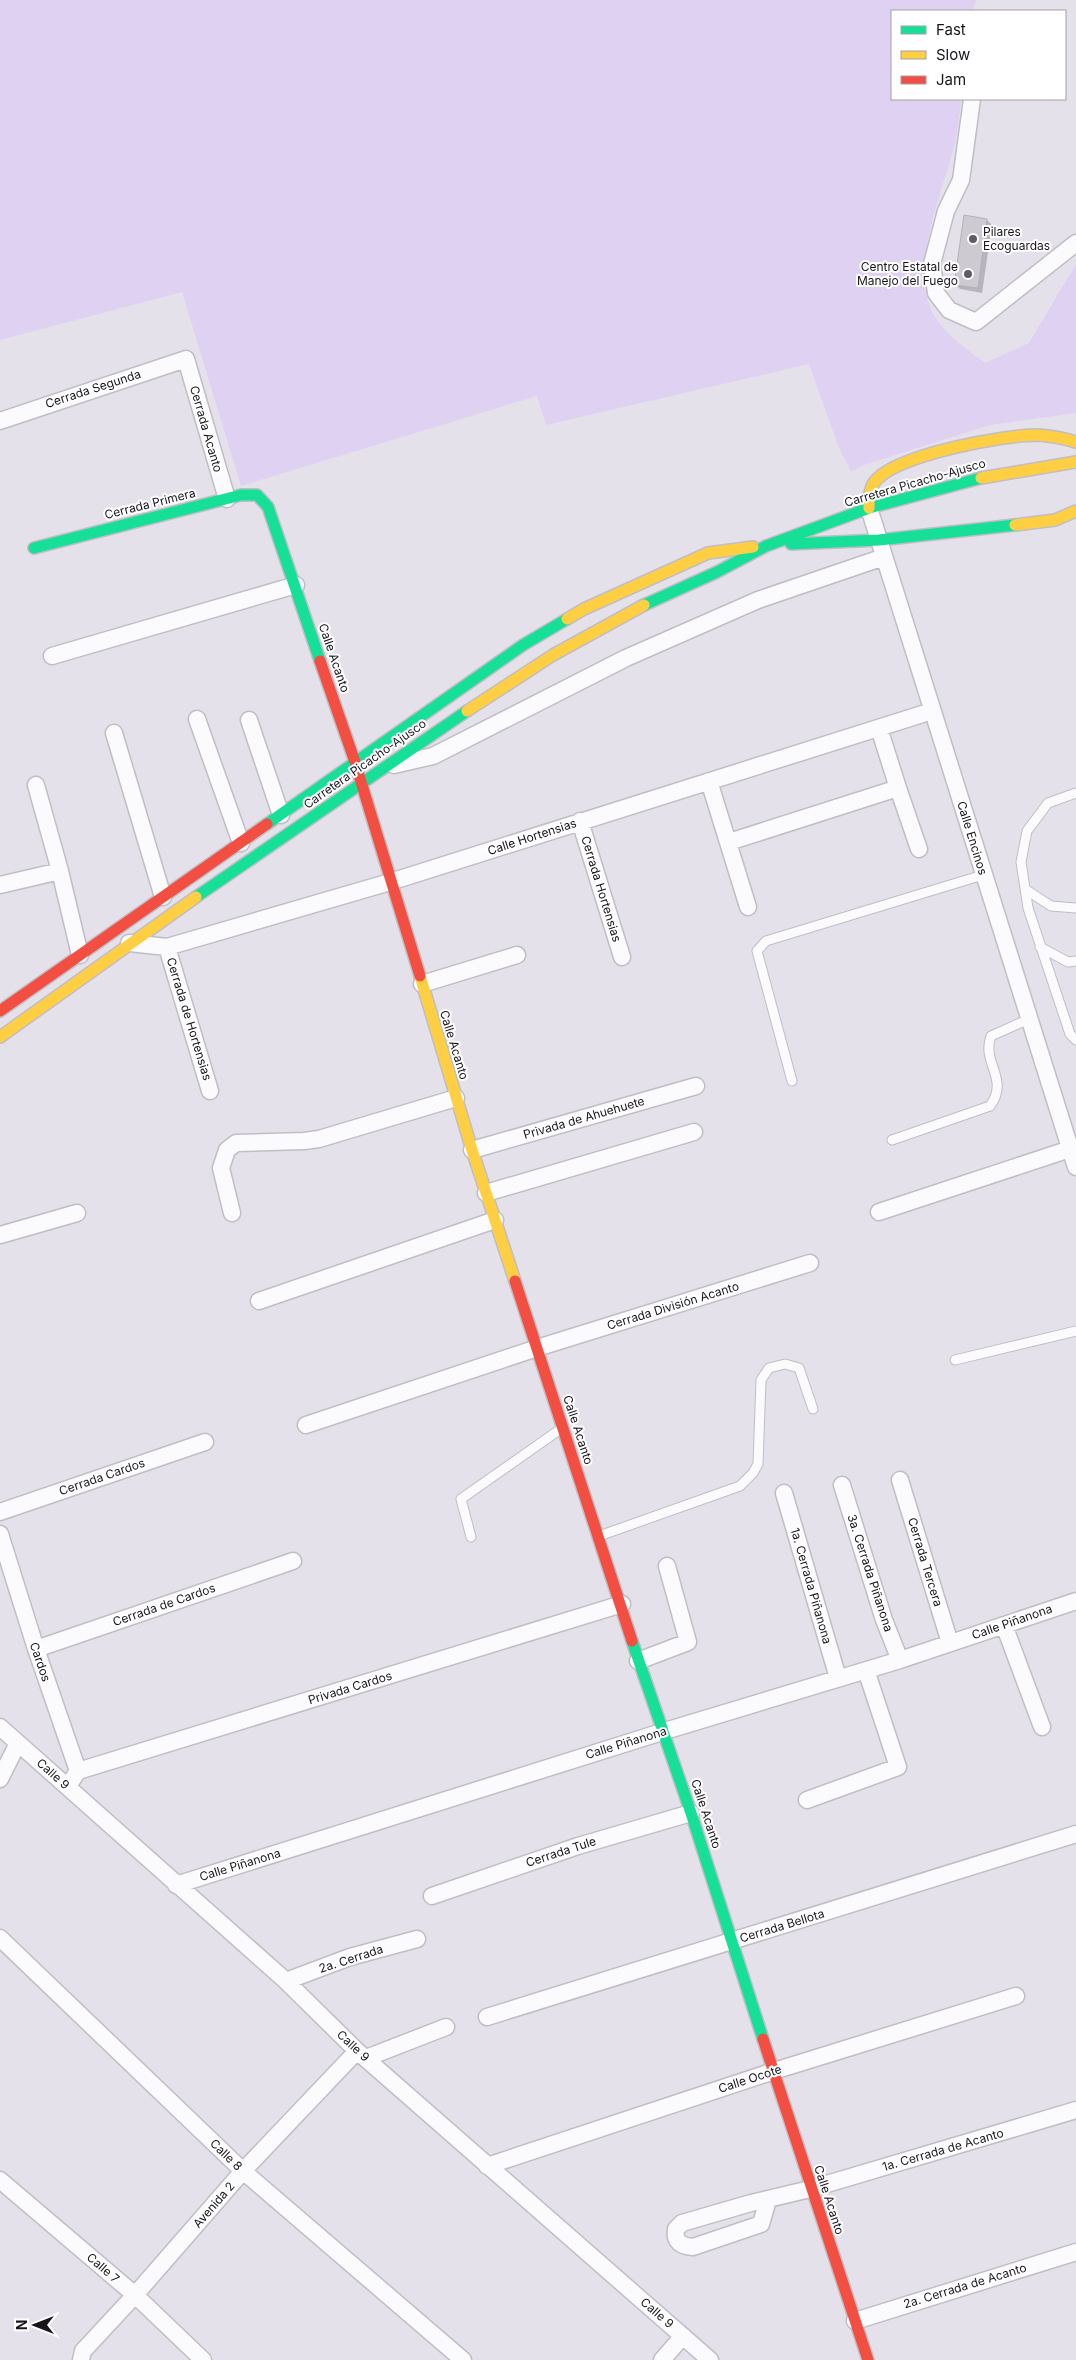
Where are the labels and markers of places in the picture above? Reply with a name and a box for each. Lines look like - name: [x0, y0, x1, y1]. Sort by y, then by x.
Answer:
- place label: Pilares Ecoguardas: [983, 224, 1050, 253]
- marker: Pilares Ecoguardas: [967, 233, 979, 245]
- place label: Centro Estatal de Manejo del Fuego: [857, 259, 958, 288]
- marker: Centro Estatal de Manejo del Fuego: [962, 268, 974, 280]

